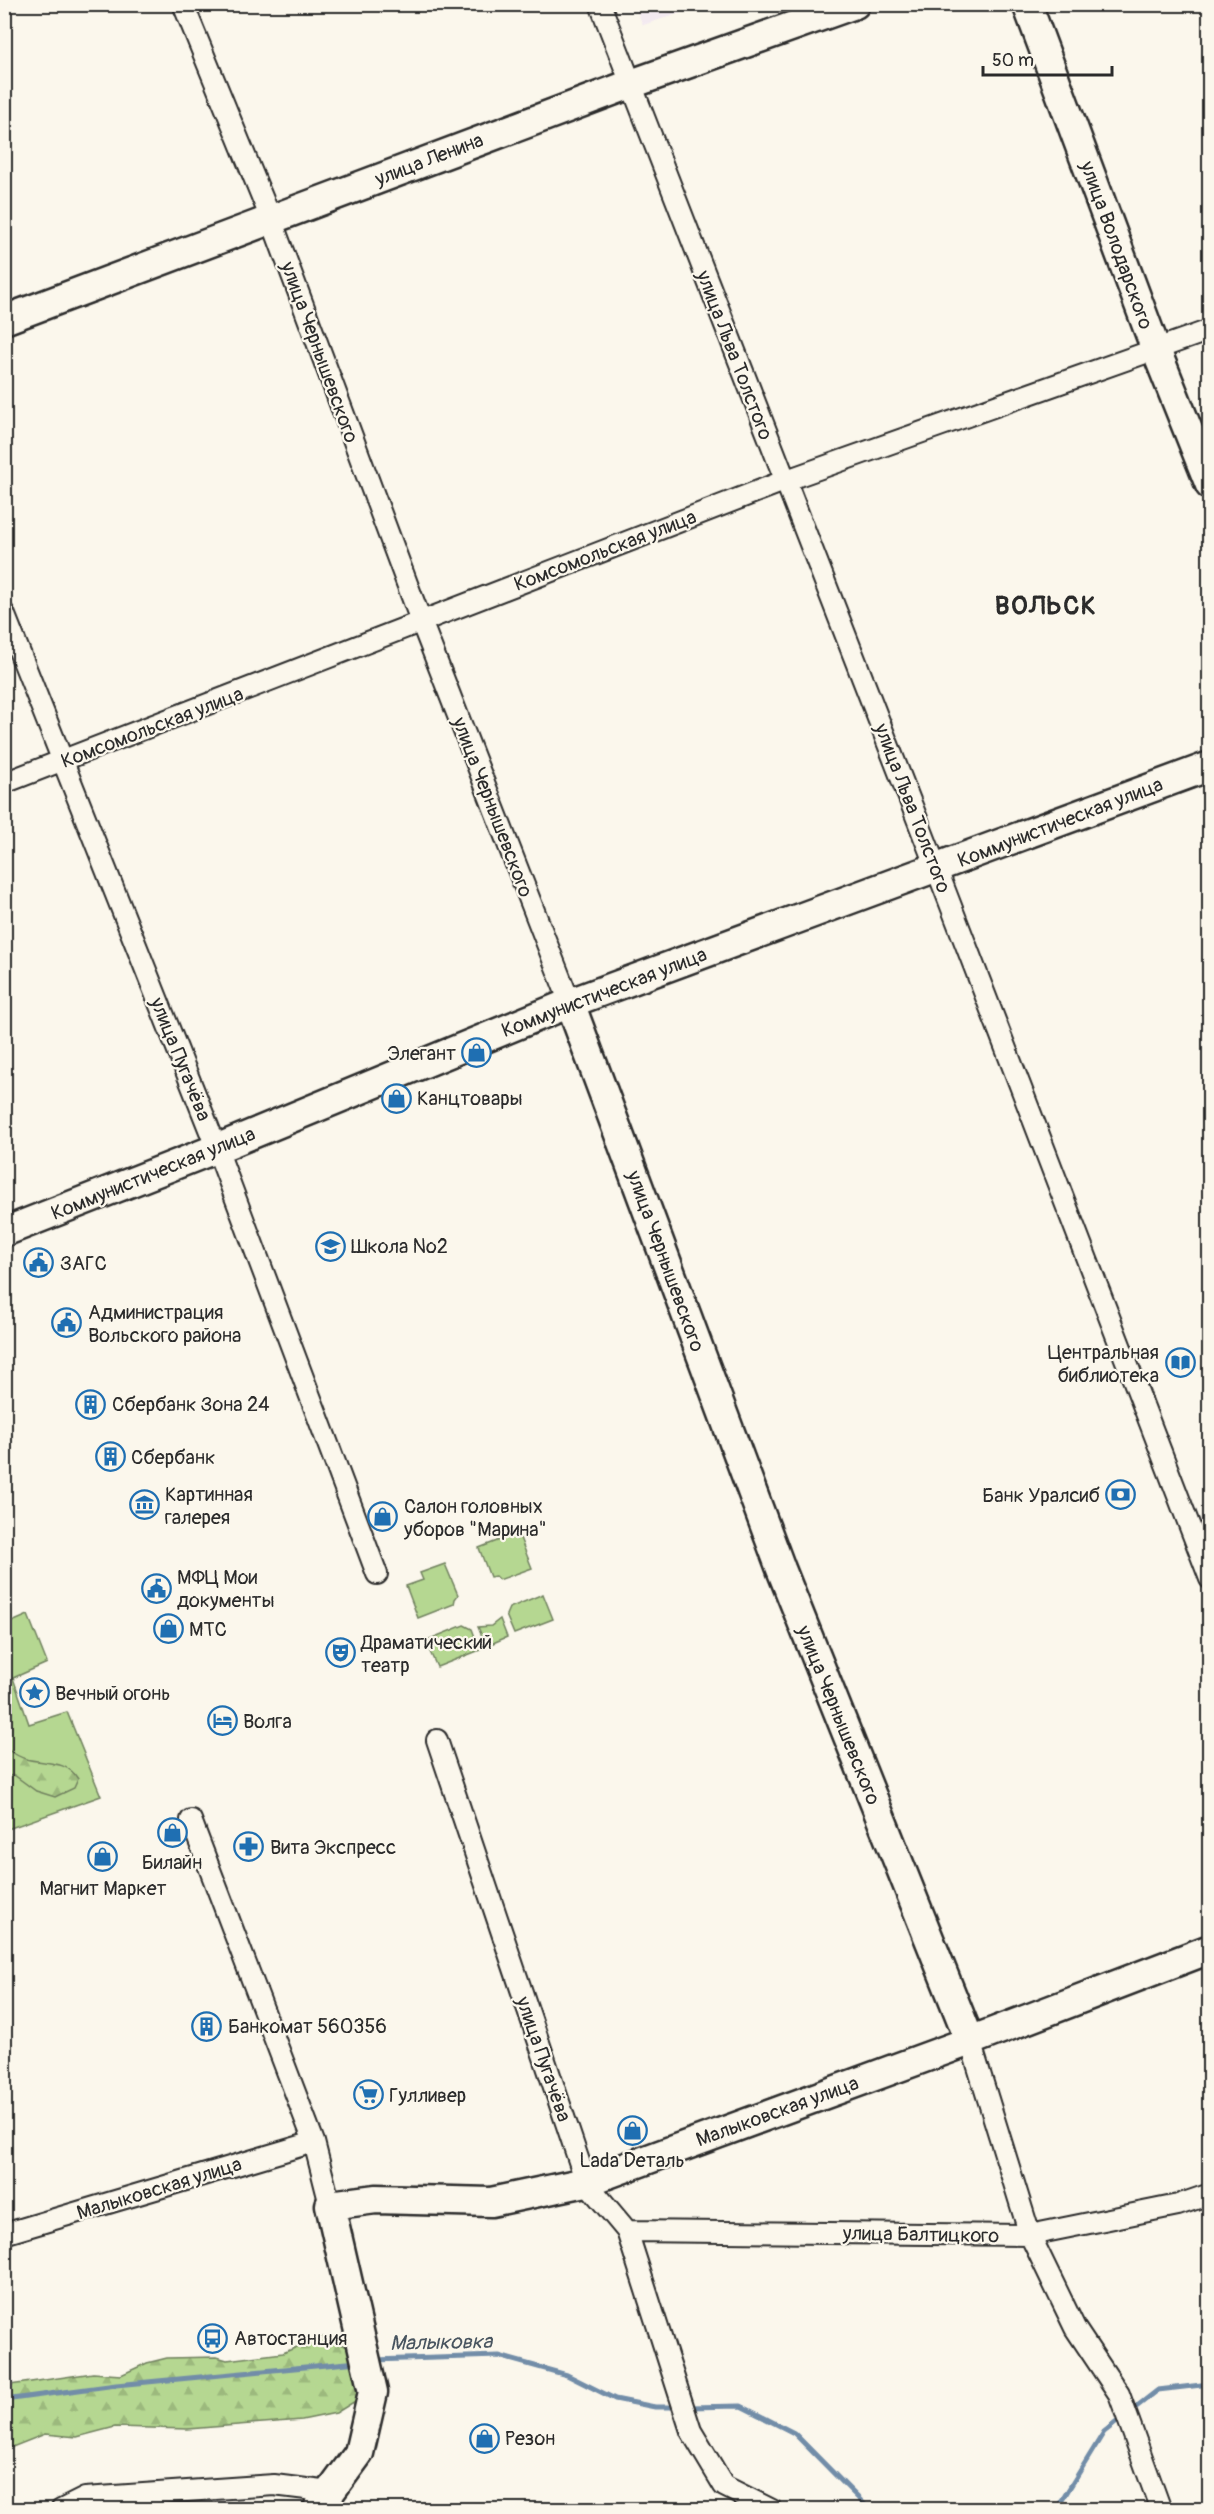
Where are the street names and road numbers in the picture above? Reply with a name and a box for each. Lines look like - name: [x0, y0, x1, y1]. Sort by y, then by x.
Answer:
- street label: улица Ленина: [370, 127, 487, 192]
- street label: улица Володарского: [1074, 157, 1159, 333]
- street label: улица Чернышевского: [275, 257, 364, 446]
- street label: улица Льва Толстого: [690, 266, 778, 444]
- street label: Комсомольская улица: [510, 504, 700, 597]
- street label: Комсомольская улица: [57, 681, 247, 774]
- street label: улица Чернышевского: [446, 713, 539, 901]
- street label: улица Льва Толстого: [868, 719, 956, 897]
- street label: Коммунистическая улица: [954, 772, 1166, 873]
- street label: Коммунистическая улица: [498, 942, 710, 1043]
- street label: улица Пугачёва: [144, 993, 217, 1125]
- street label: Коммунистическая улица: [47, 1121, 259, 1226]
- street label: улица Чернышевского: [621, 1166, 710, 1355]
- street label: улица Чернышевского: [791, 1621, 886, 1809]
- street label: улица Пугачёва: [510, 1992, 577, 2125]
- street label: Малыковская улица: [692, 2070, 862, 2153]
- street label: Малыковская улица: [74, 2151, 245, 2225]
- street label: улица Балтицкого: [842, 2221, 999, 2248]

